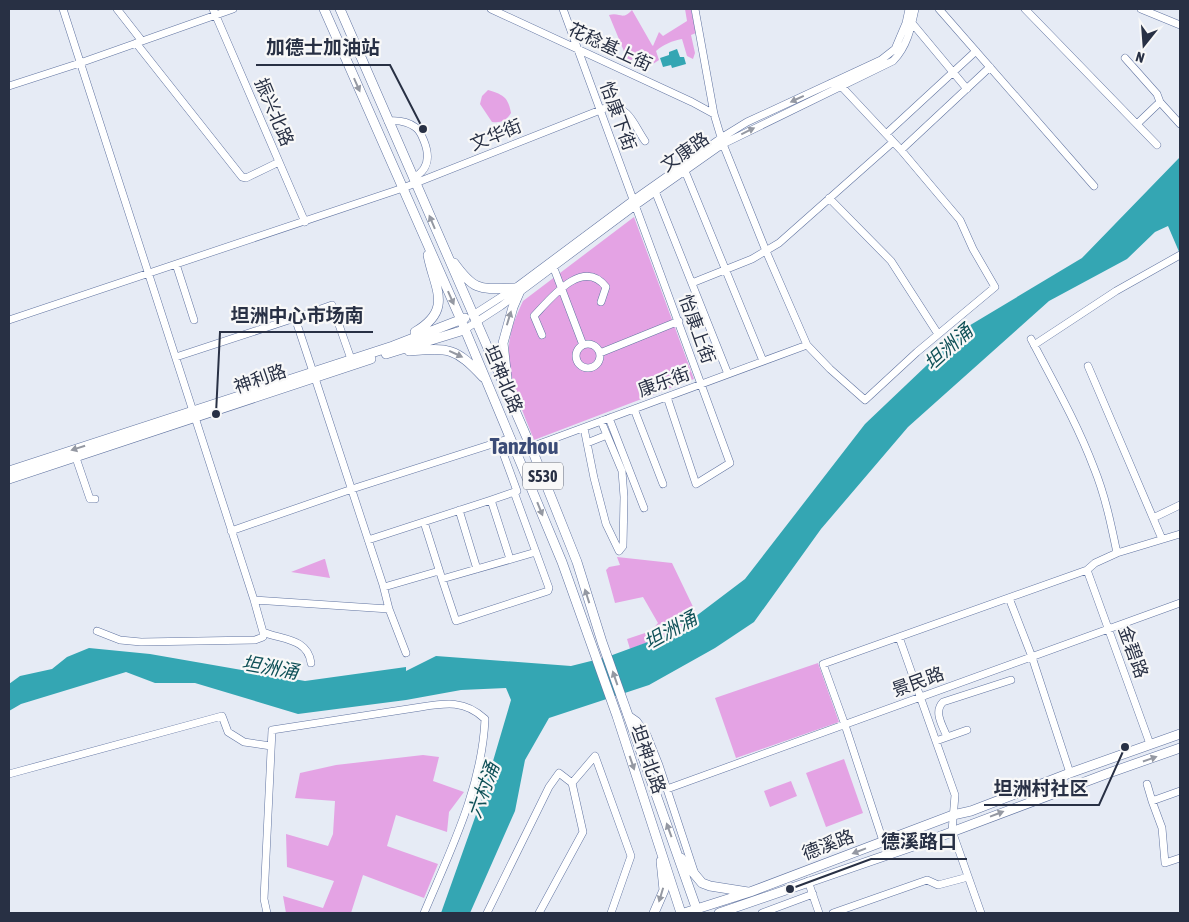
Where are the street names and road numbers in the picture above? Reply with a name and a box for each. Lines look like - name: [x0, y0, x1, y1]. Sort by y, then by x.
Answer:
- street label: 花稔基上街: [565, 18, 655, 75]
- street label: 振兴北路: [251, 75, 298, 149]
- street label: 怡康下街: [596, 78, 641, 153]
- street label: 文华街: [467, 115, 525, 154]
- street label: 文康路: [657, 128, 713, 176]
- street label: 怡康上街: [675, 291, 720, 366]
- street label: 坦神北路: [480, 342, 527, 416]
- street label: 神利路: [231, 360, 289, 397]
- street label: 康乐街: [635, 362, 693, 401]
- road number: S530: [523, 462, 563, 490]
- street label: 金碧路: [1114, 623, 1153, 681]
- street label: 景民路: [889, 662, 947, 701]
- street label: 坦神北路: [627, 721, 670, 796]
- street label: 德溪路: [799, 825, 857, 864]

